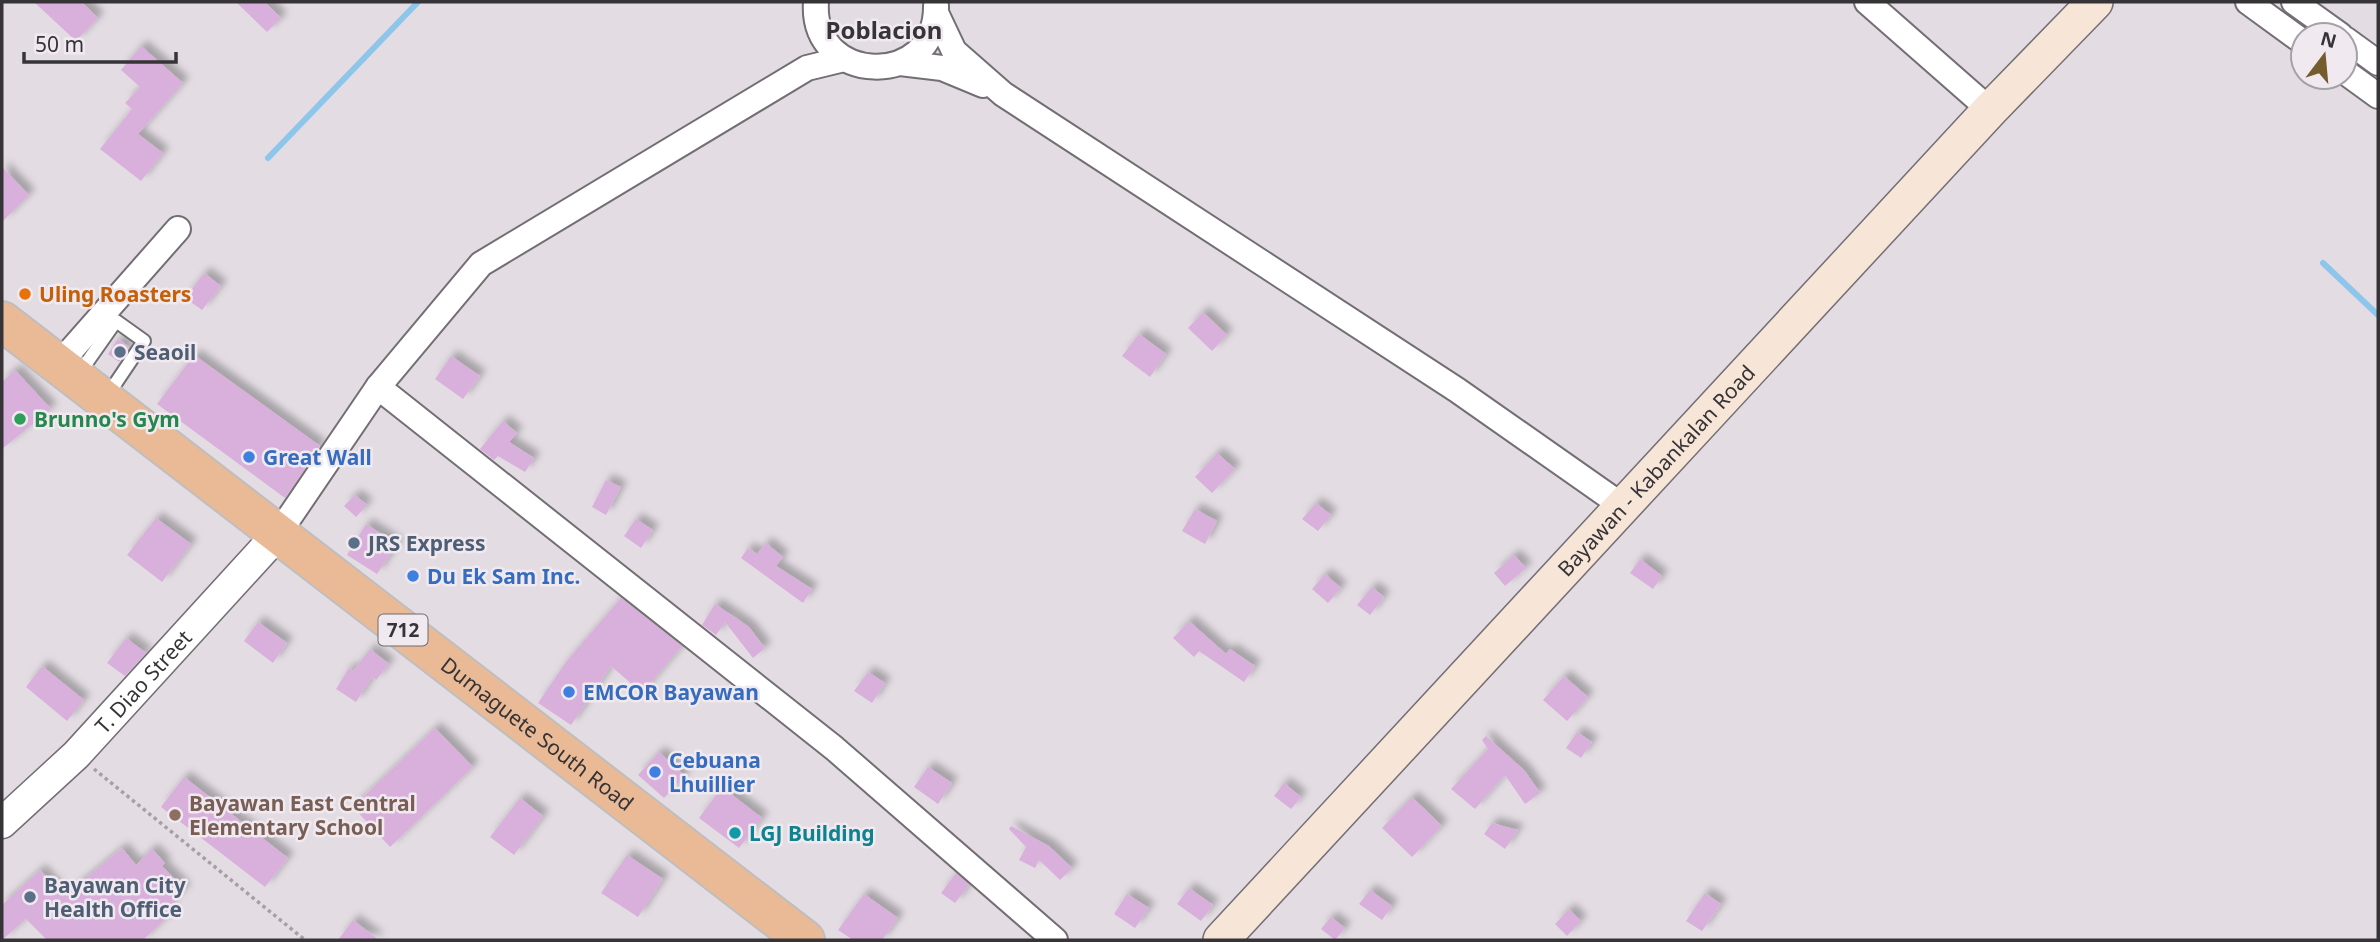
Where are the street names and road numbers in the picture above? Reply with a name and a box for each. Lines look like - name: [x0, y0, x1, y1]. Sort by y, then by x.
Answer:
- street label: Bayawan - Kabankalan Road: [1551, 359, 1761, 582]
- road number: 712: [378, 614, 428, 646]
- street label: T. Diao Street: [89, 623, 198, 739]
- street label: Dumaguete South Road: [435, 651, 639, 817]

